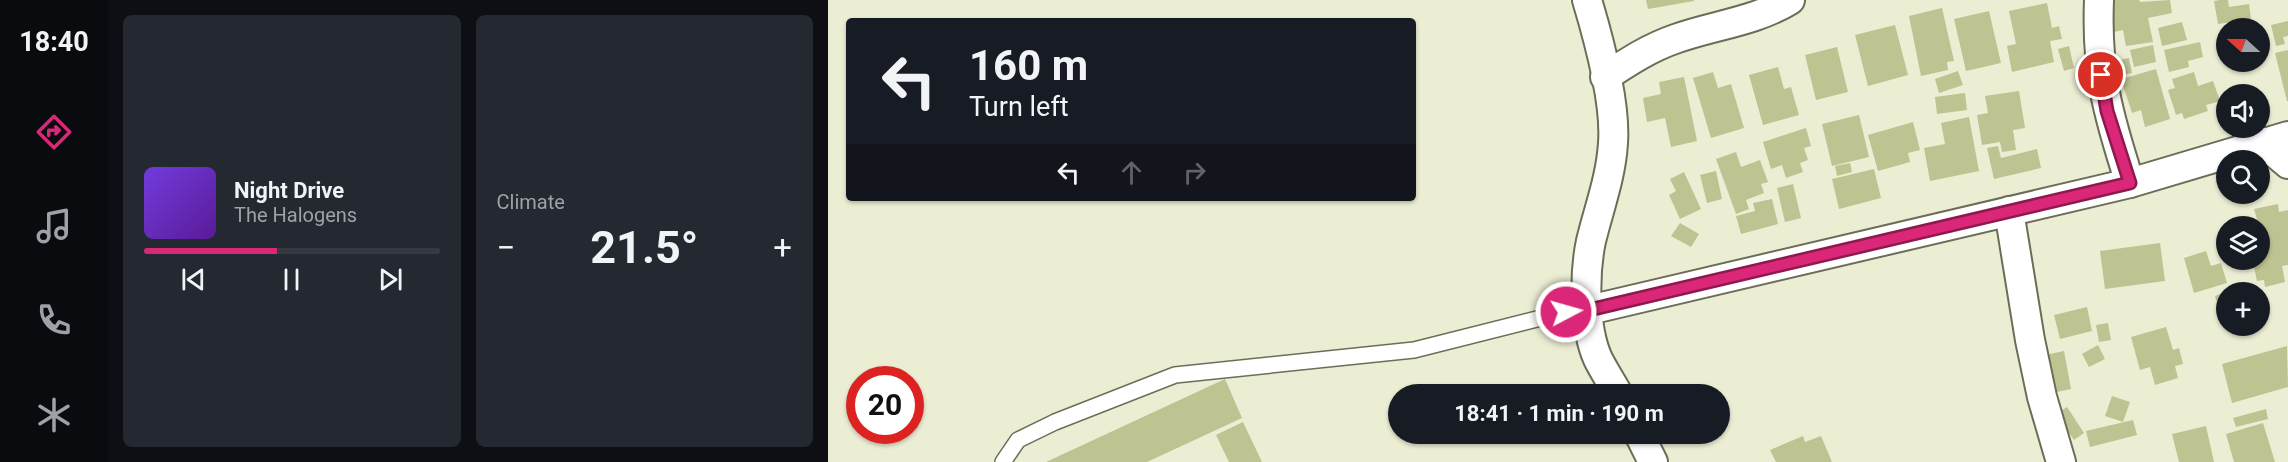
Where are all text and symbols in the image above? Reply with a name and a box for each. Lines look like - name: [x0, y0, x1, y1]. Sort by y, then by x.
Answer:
- north arrow: [2216, 18, 2270, 72]
- map controls: [2216, 18, 2270, 336]
- text: 18:40: [19, 26, 89, 58]
- text: 160 m: [969, 41, 1088, 90]
- icon: left: [870, 42, 948, 120]
- pin: [2075, 49, 2126, 100]
- icon: arrive: [2084, 58, 2117, 91]
- button: sound: [2216, 84, 2270, 138]
- text: Turn left: [969, 91, 1069, 123]
- icon: directions: [33, 111, 75, 153]
- button: search: [2216, 150, 2270, 204]
- icon: left: [1052, 156, 1085, 189]
- icon: ahead: [1115, 156, 1148, 189]
- icon: right: [1178, 156, 1211, 189]
- text: Night Drive: [234, 178, 344, 203]
- text: Climate: [497, 190, 565, 214]
- text: The Halogens: [234, 203, 357, 227]
- icon: music: [33, 205, 75, 247]
- button: layers: [2216, 216, 2270, 270]
- text: 21.5°: [590, 221, 698, 274]
- text: −: [497, 228, 515, 267]
- text: +: [773, 228, 792, 267]
- icon: previous: [177, 263, 210, 296]
- icon: pause: [275, 263, 308, 296]
- icon: next: [374, 263, 407, 296]
- position arrow: [1534, 280, 1598, 344]
- button: +: [2216, 282, 2270, 336]
- icon: phone: [33, 299, 75, 341]
- speed limit sign: 20: [846, 366, 924, 444]
- icon: climate: [33, 394, 75, 436]
- text: 18:41 · 1 min · 190 m: [1454, 401, 1664, 426]

